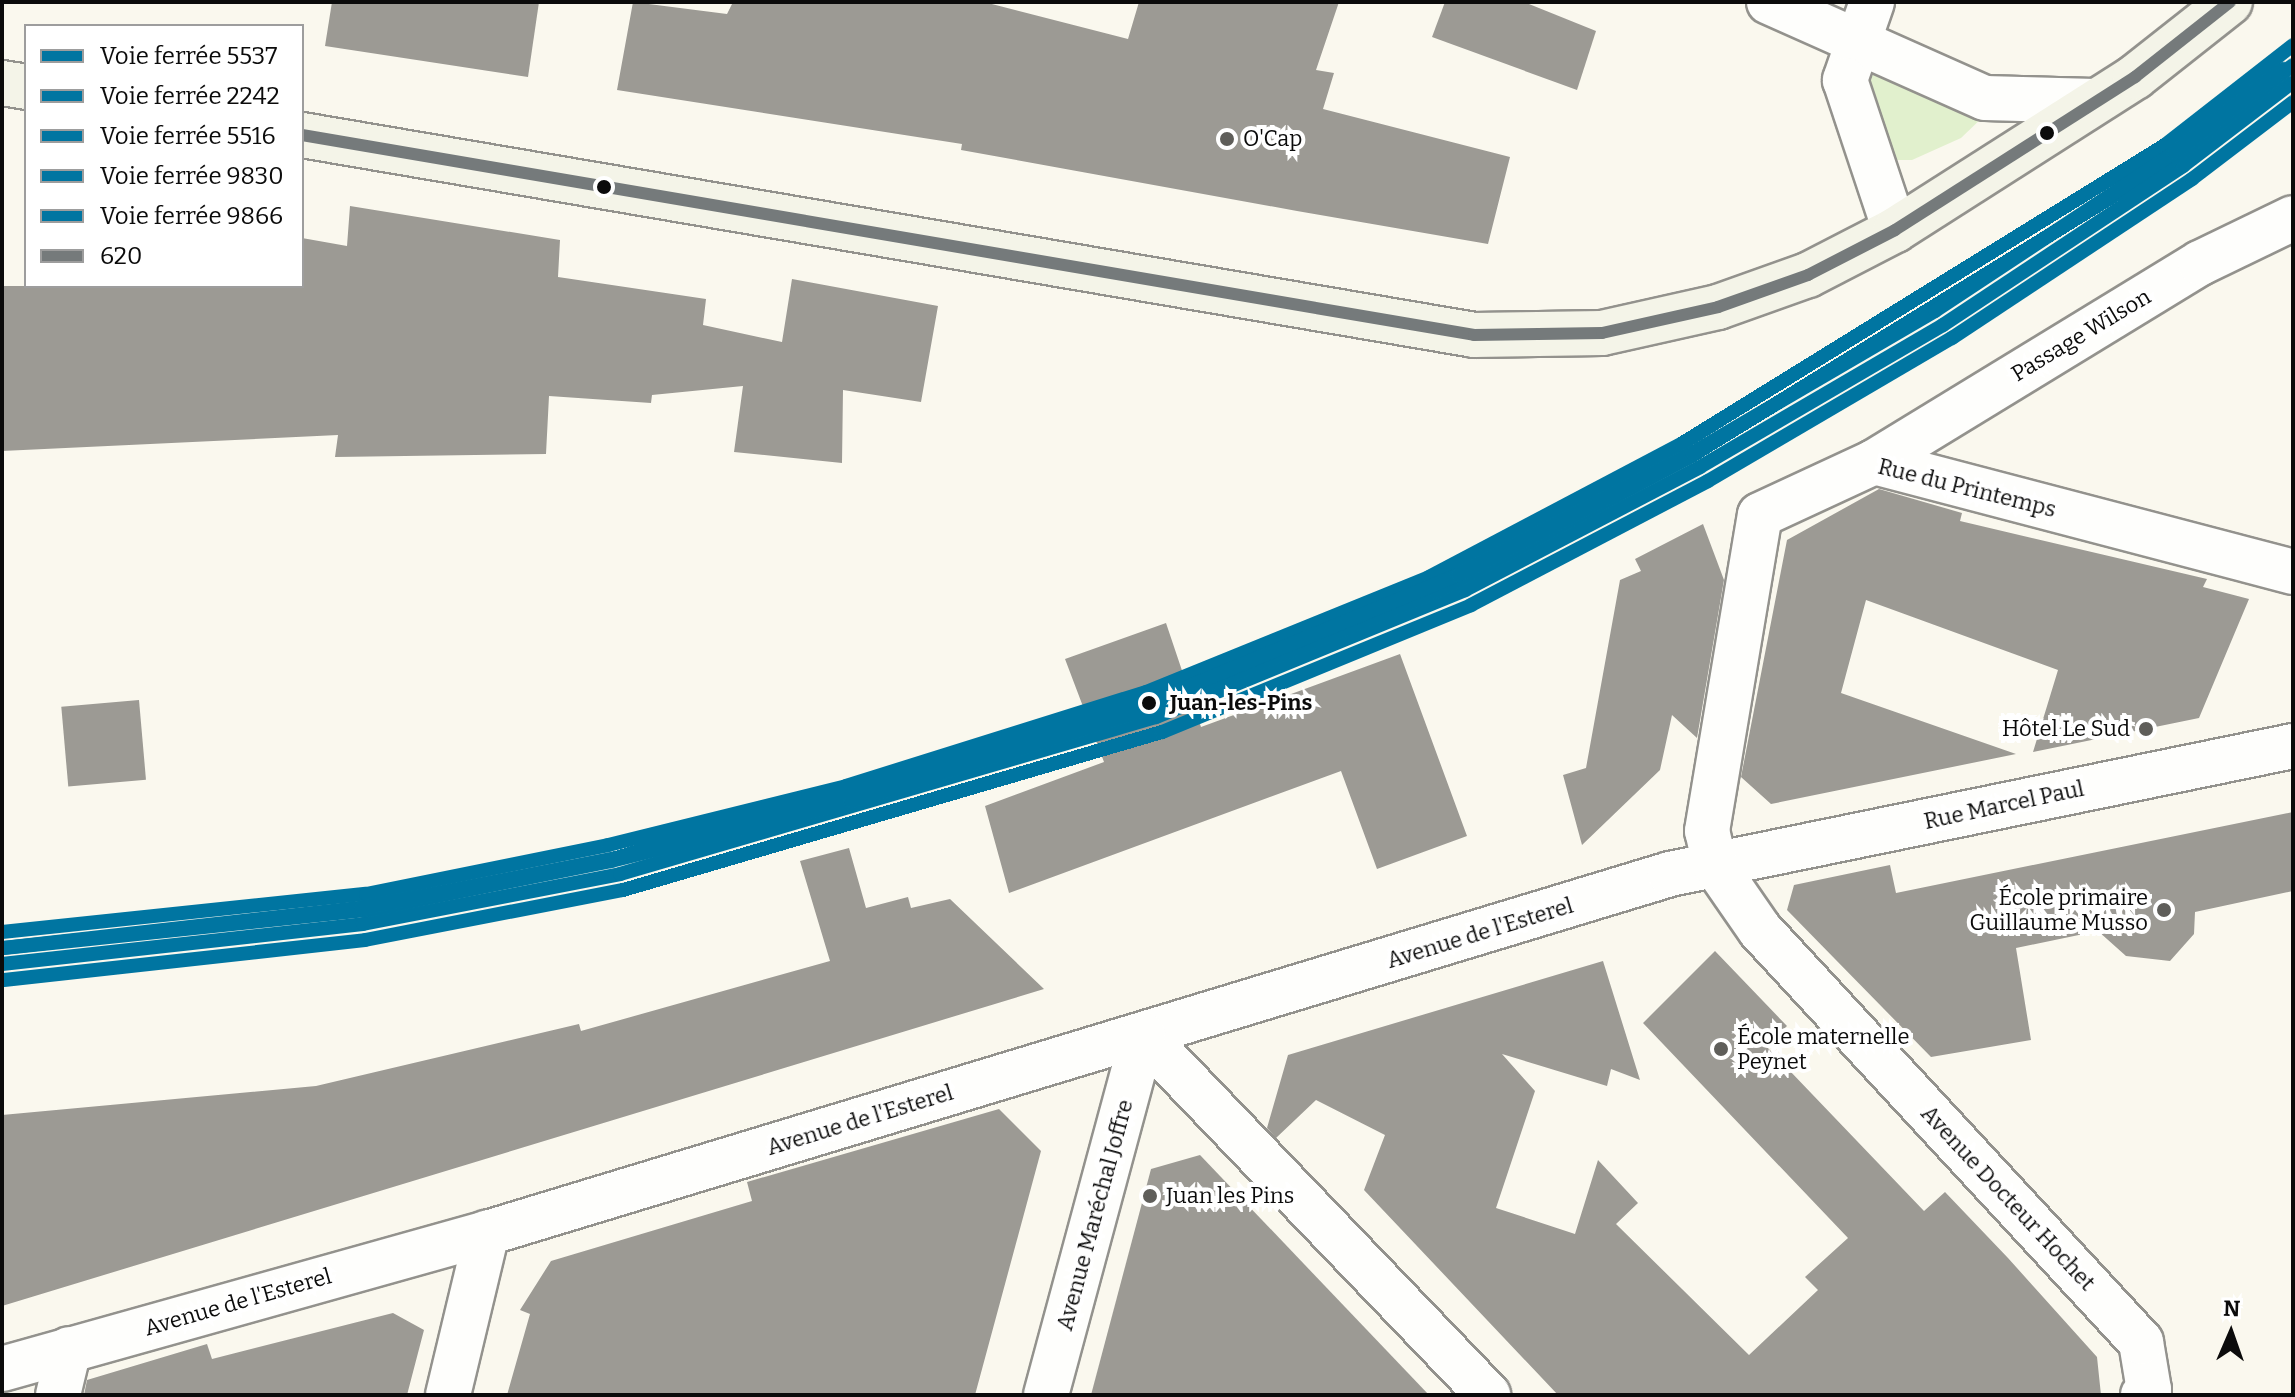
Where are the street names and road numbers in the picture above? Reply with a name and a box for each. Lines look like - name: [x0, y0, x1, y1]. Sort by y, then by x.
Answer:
- street label: Passage Wilson: [2007, 283, 2155, 387]
- street label: Rue du Printemps: [1875, 453, 2059, 523]
- street label: Rue Marcel Paul: [1922, 775, 2086, 835]
- street label: Avenue de l'Esterel: [1384, 892, 1576, 974]
- street label: Avenue de l'Esterel: [764, 1079, 956, 1161]
- street label: Avenue Maréchal Joffre: [1051, 1097, 1139, 1333]
- street label: Avenue Docteur Hochet: [1916, 1100, 2100, 1296]
- street label: Avenue de l'Esterel: [141, 1263, 335, 1341]

